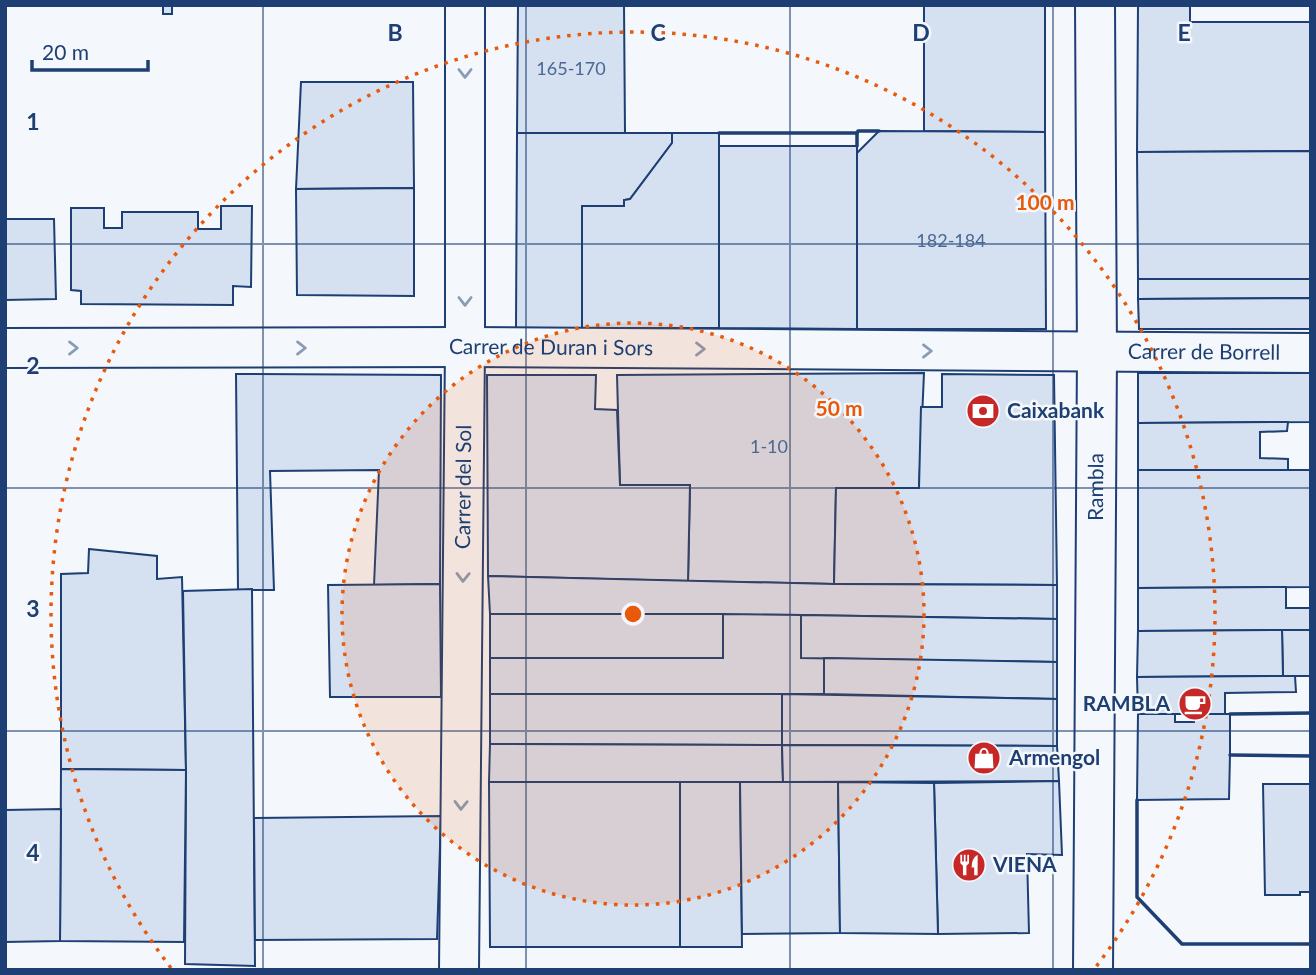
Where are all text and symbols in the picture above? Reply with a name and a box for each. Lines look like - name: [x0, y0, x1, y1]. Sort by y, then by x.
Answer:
- text: B: [387, 18, 403, 46]
- text: C: [650, 18, 666, 46]
- text: D: [912, 18, 930, 46]
- text: E: [1177, 18, 1191, 46]
- scale bar: [32, 28, 147, 72]
- text: 20 m: [42, 39, 89, 64]
- house number: 165-170: [536, 57, 606, 79]
- one-way arrow: [457, 69, 473, 79]
- text: 1: [26, 107, 40, 135]
- text: 100 m: [1015, 189, 1075, 214]
- house number: 182-184: [916, 229, 986, 251]
- one-way arrow: [457, 296, 473, 307]
- street label: Carrer de Duran i Sors: [449, 333, 653, 359]
- street label: Carrer de Borrell: [1128, 338, 1280, 364]
- one-way arrow: [69, 340, 79, 356]
- one-way arrow: [296, 340, 307, 356]
- one-way arrow: [695, 341, 706, 357]
- one-way arrow: [923, 343, 933, 359]
- text: 2: [26, 351, 40, 379]
- bank icon: Caixabank: [964, 392, 1002, 430]
- text: 50 m: [815, 395, 863, 420]
- place label: Caixabank: [1007, 397, 1105, 422]
- street label: Carrer del Sol: [449, 425, 475, 549]
- house number: 1-10: [750, 435, 788, 457]
- street label: Rambla: [1082, 453, 1107, 521]
- one-way arrow: [455, 573, 471, 583]
- text: 3: [26, 594, 40, 622]
- centre of rings: [621, 602, 645, 626]
- cafe icon: RAMBLA: [1176, 685, 1214, 723]
- place label: RAMBLA: [1083, 690, 1170, 715]
- shop icon: Armengol: [965, 739, 1003, 777]
- place label: Armengol: [1008, 744, 1100, 769]
- one-way arrow: [453, 800, 469, 811]
- text: 4: [26, 838, 40, 866]
- restaurant icon: VIENA: [950, 846, 988, 884]
- place label: VIENA: [992, 851, 1057, 876]

